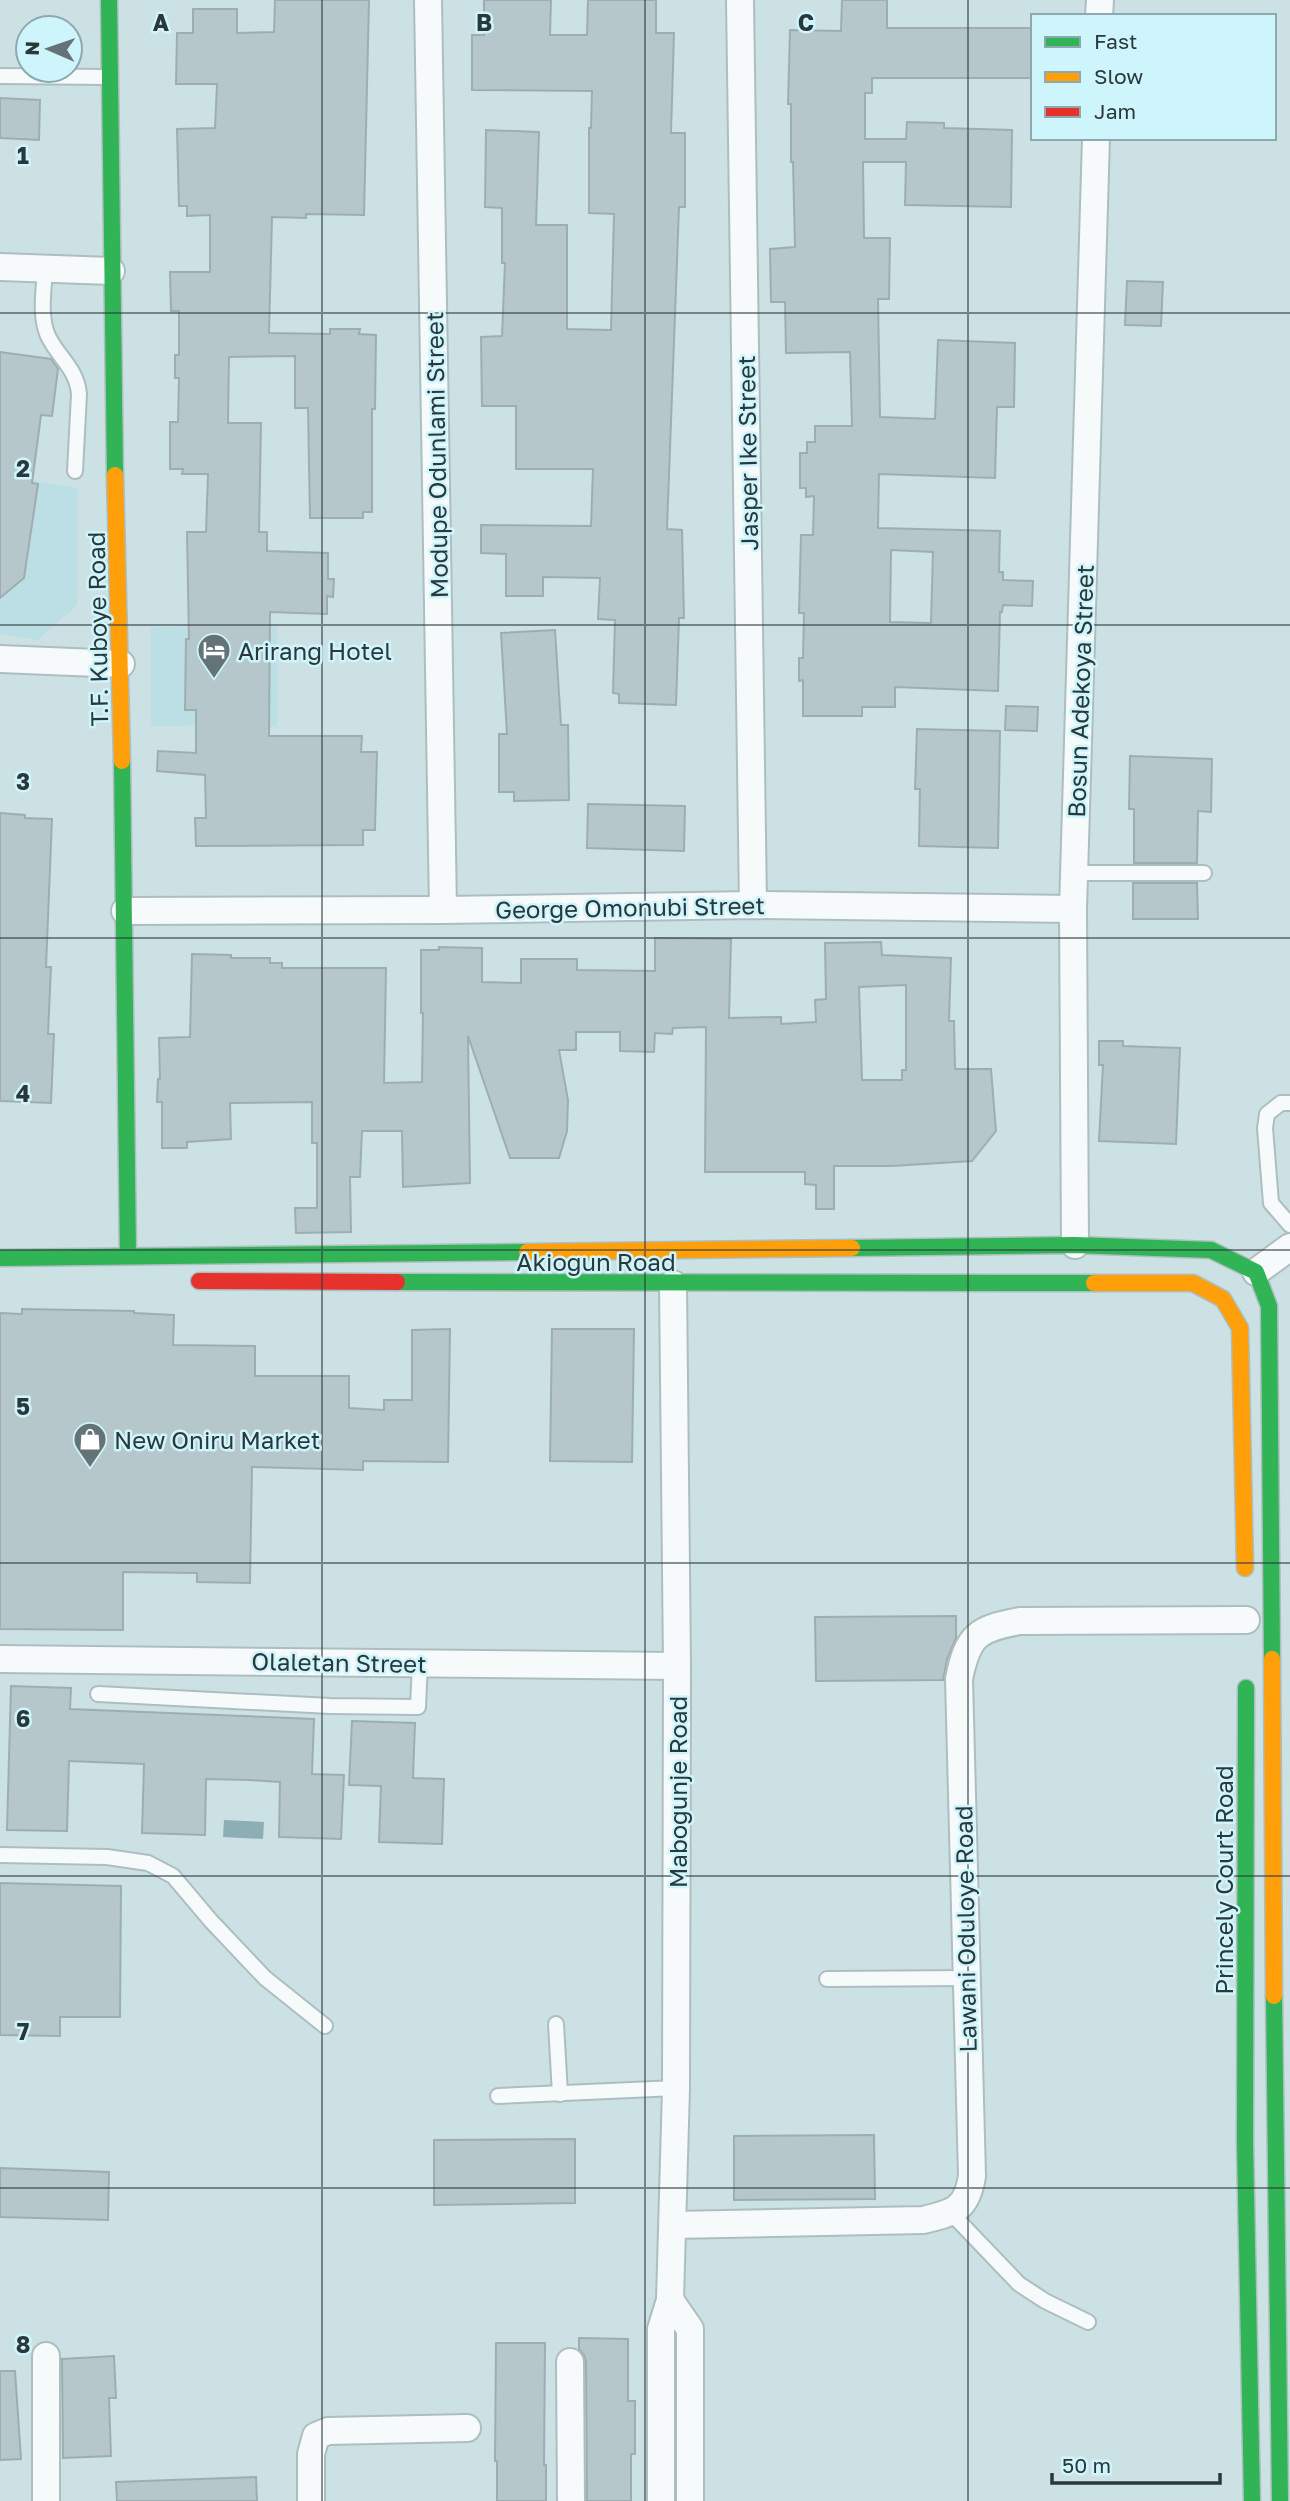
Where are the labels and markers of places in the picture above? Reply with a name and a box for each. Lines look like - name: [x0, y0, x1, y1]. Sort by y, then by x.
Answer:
- hotel icon: Arirang Hotel: [195, 631, 233, 680]
- place label: Arirang Hotel: [238, 636, 392, 665]
- shop icon: New Oniru Market: [71, 1420, 109, 1469]
- place label: New Oniru Market: [114, 1425, 320, 1454]

